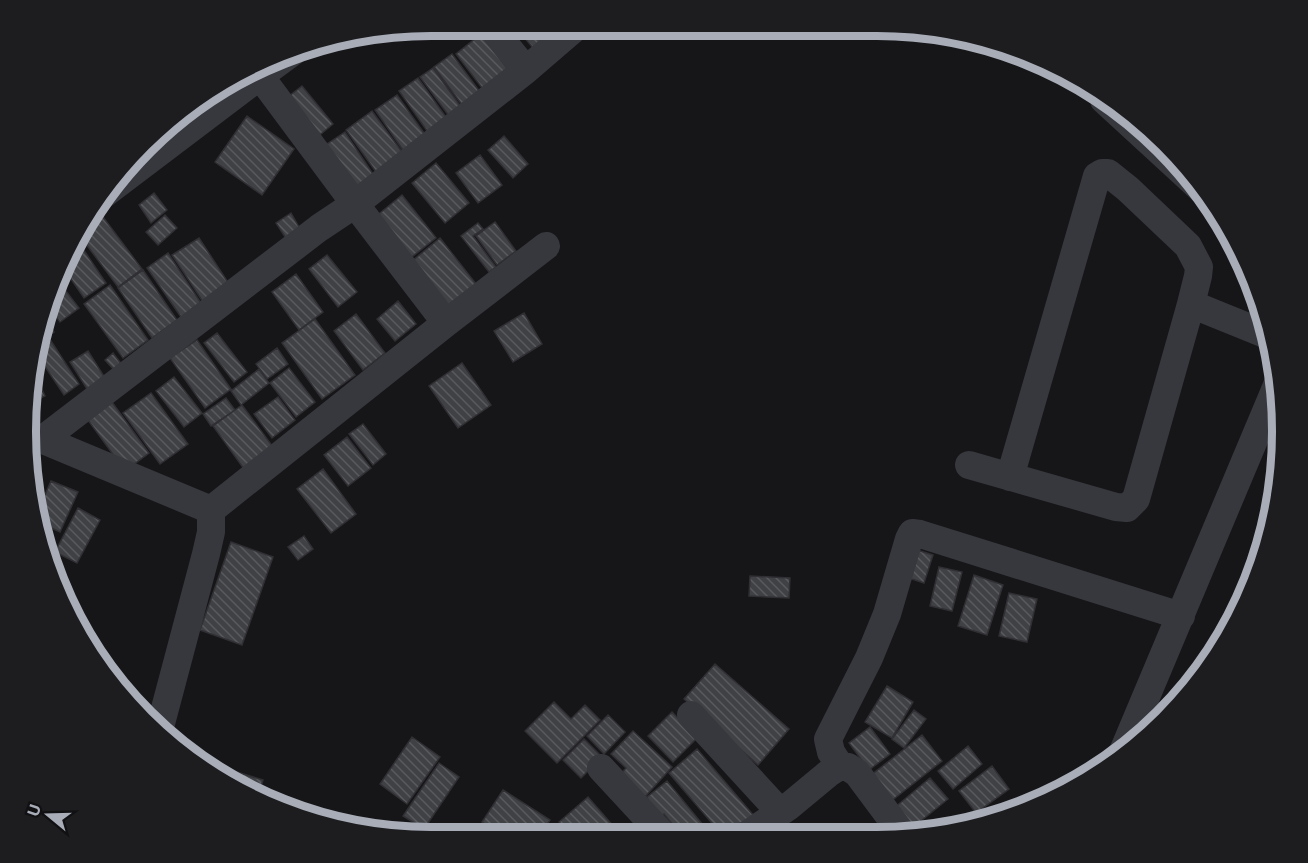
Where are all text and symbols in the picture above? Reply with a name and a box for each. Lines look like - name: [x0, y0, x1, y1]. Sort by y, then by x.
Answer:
- north arrow: [18, 785, 78, 845]
- text: U: [21, 801, 46, 819]

